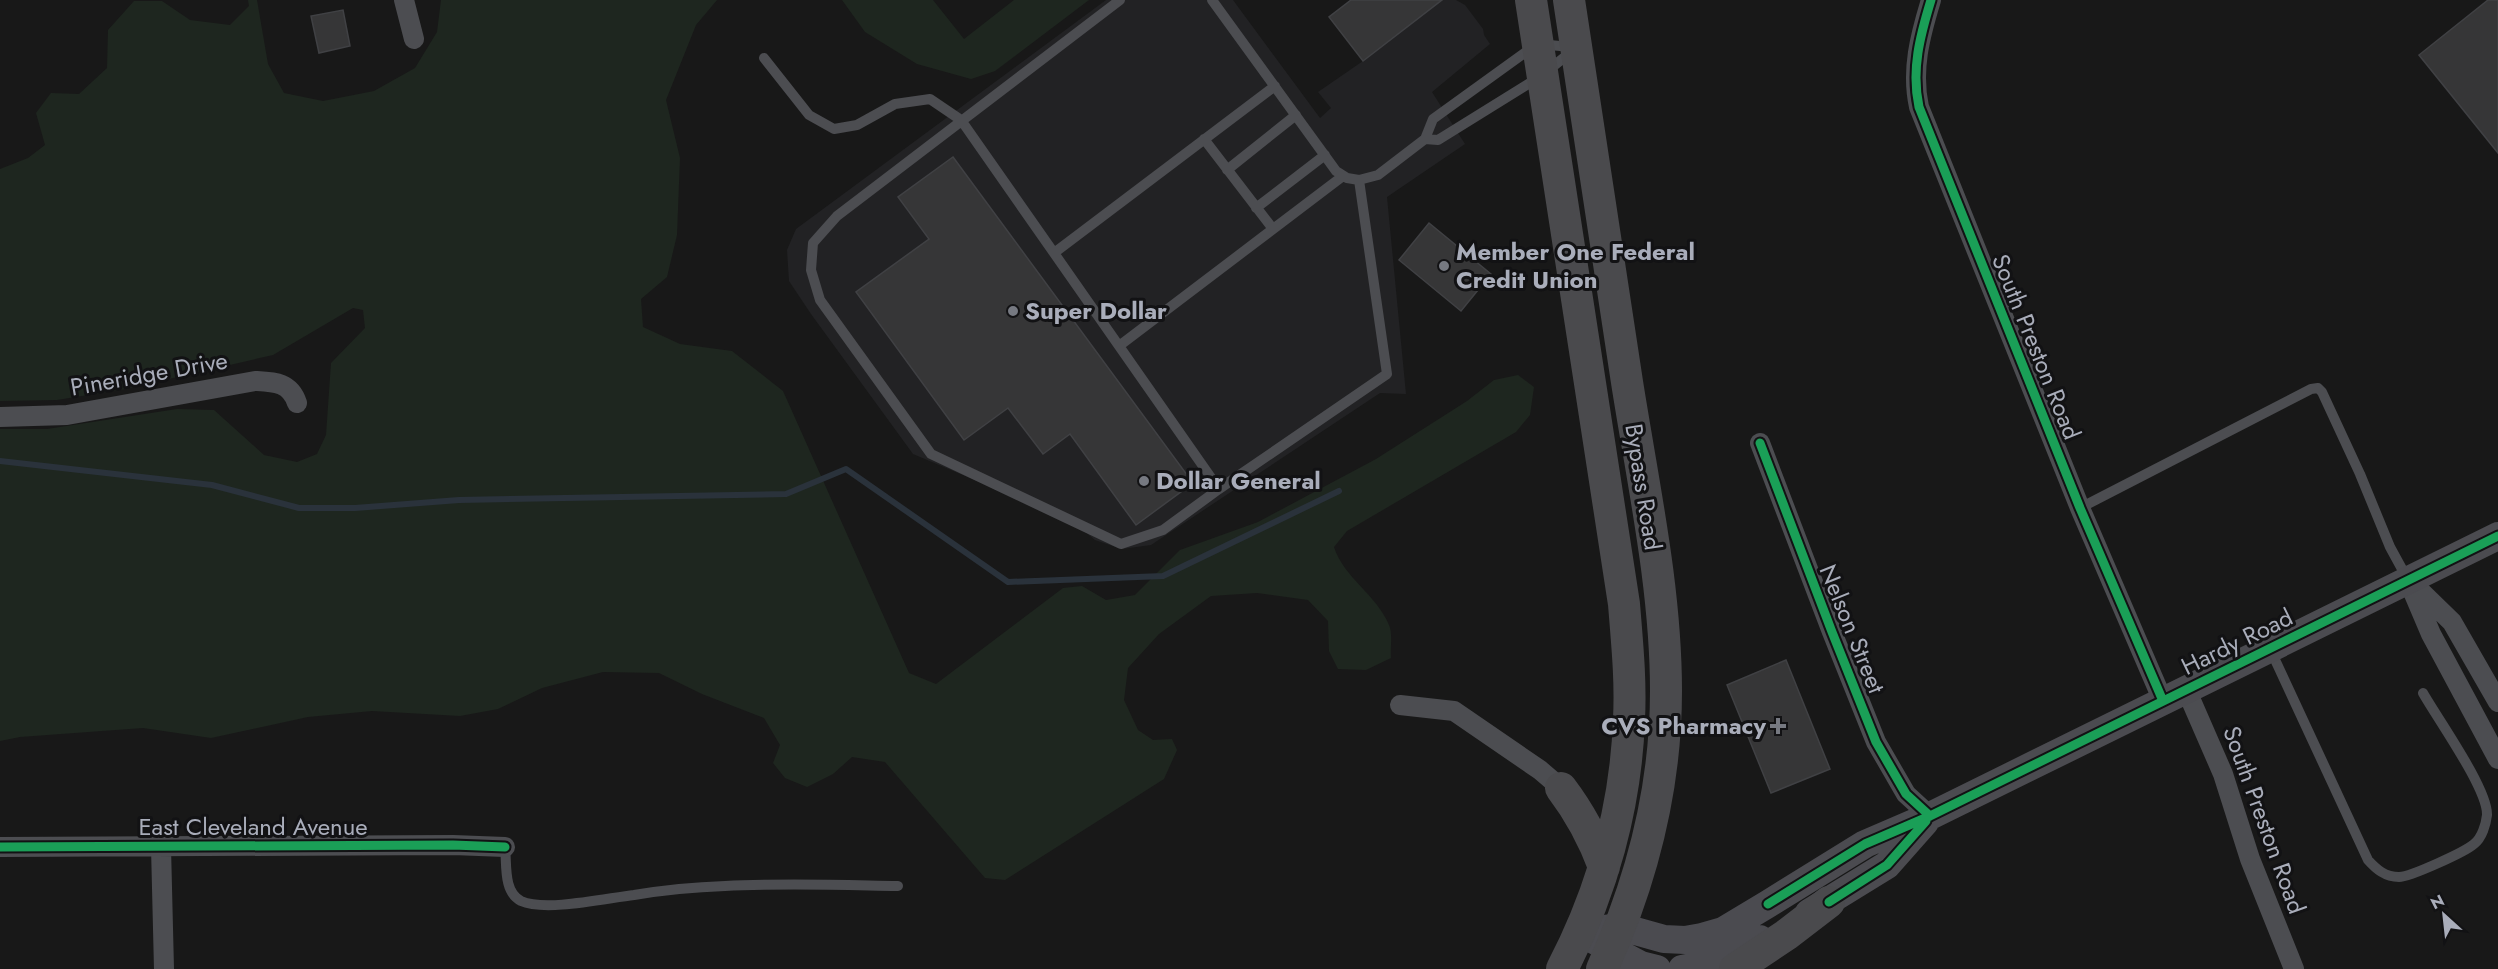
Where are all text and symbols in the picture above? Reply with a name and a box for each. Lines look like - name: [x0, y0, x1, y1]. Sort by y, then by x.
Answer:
- place label: Member One Federal Credit Union: [1456, 234, 1695, 297]
- street label: South Preston Road: [1983, 249, 2090, 445]
- marker: Member One Federal Credit Union: [1437, 259, 1451, 273]
- place label: Super Dollar: [1025, 293, 1167, 328]
- marker: Super Dollar: [1006, 304, 1020, 318]
- street label: Pineridge Drive: [68, 342, 230, 405]
- street label: Bypass Road: [1616, 421, 1671, 553]
- place label: Dollar General: [1156, 463, 1321, 498]
- marker: Dollar General: [1137, 474, 1151, 488]
- street label: Nelson Street: [1811, 559, 1894, 699]
- street label: Hardy Road: [2175, 599, 2298, 684]
- place label: CVS Pharmacy: [1601, 708, 1766, 743]
- marker: CVS Pharmacy: [1771, 719, 1785, 733]
- street label: South Preston Road: [2214, 721, 2315, 919]
- street label: East Cleveland Avenue: [138, 809, 368, 844]
- north arrow: [2414, 885, 2474, 945]
- text: N: [2427, 889, 2448, 915]

